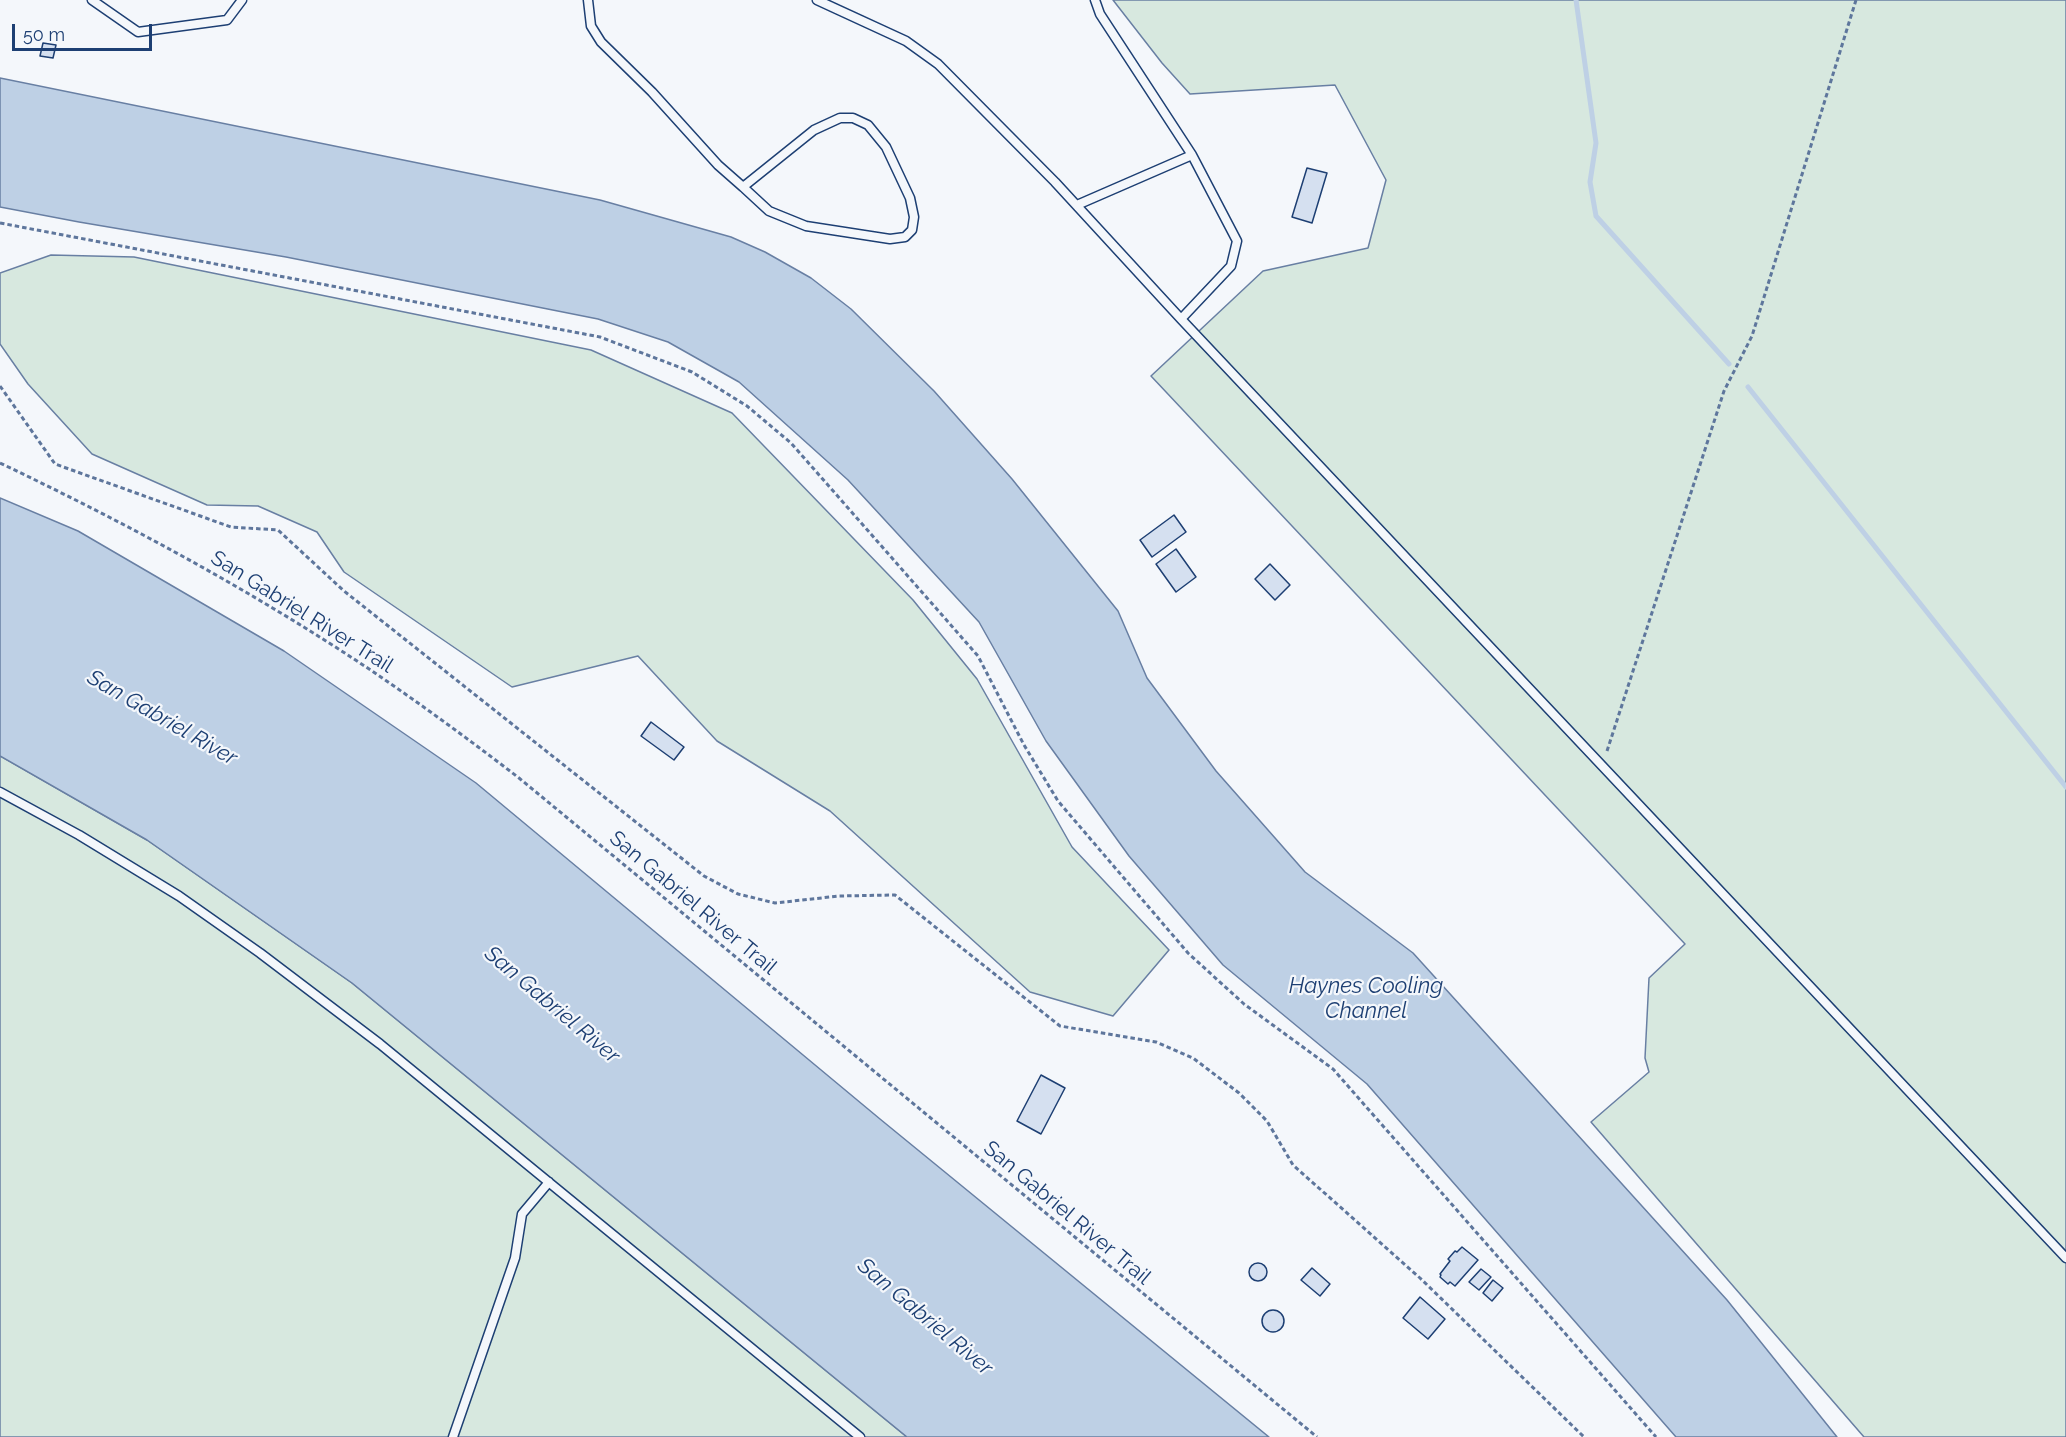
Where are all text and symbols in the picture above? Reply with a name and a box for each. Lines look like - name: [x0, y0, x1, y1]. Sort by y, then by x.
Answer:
- scale bar: [15, 12, 154, 50]
- text: 50 m: [23, 24, 65, 45]
- street label: San Gabriel River Trail: [206, 546, 398, 678]
- water label: San Gabriel River: [82, 664, 242, 772]
- street label: San Gabriel River Trail: [604, 826, 782, 980]
- water label: San Gabriel River: [479, 941, 625, 1069]
- water label: Haynes Cooling Channel: [1289, 973, 1443, 1024]
- street label: San Gabriel River Trail: [978, 1136, 1156, 1290]
- water label: San Gabriel River: [852, 1253, 998, 1381]

